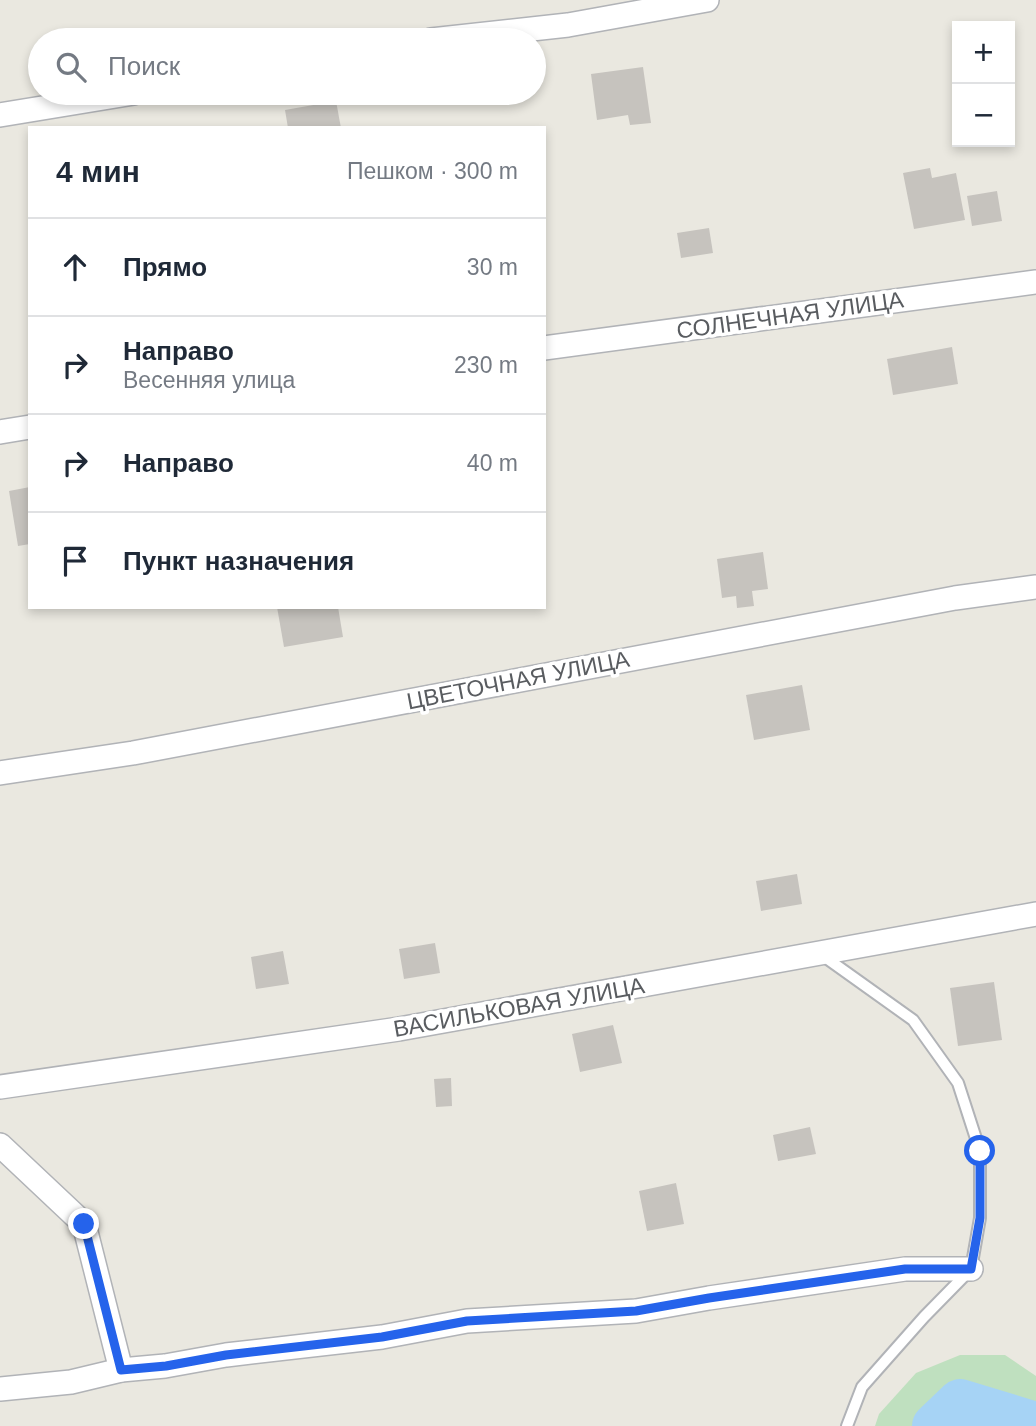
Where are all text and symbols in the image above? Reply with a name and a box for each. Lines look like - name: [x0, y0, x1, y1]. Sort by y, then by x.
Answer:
- map controls: [952, 21, 1015, 147]
- button: +: [952, 21, 1015, 84]
- search box: [28, 28, 546, 105]
- icon: search: [52, 48, 90, 86]
- text: Поиск: [108, 51, 180, 81]
- button: −: [952, 84, 1015, 147]
- text: 4 мин: [56, 155, 140, 188]
- text: Пешком · 300 m: [347, 158, 518, 184]
- icon: ahead: [56, 248, 94, 286]
- text: Прямо: [123, 252, 207, 282]
- text: 30 m: [467, 254, 518, 280]
- street label: СОЛНЕЧНАЯ УЛИЦА: [675, 286, 906, 344]
- text: Направо: [123, 336, 234, 366]
- icon: right: [56, 346, 94, 384]
- text: 230 m: [454, 352, 518, 378]
- text: Весенняя улица: [123, 367, 295, 393]
- icon: right: [56, 444, 94, 482]
- text: Направо: [123, 448, 234, 478]
- text: 40 m: [467, 450, 518, 476]
- icon: arrive: [56, 542, 94, 580]
- text: Пункт назначения: [123, 546, 354, 576]
- street label: ЦВЕТОЧНАЯ УЛИЦА: [404, 646, 632, 714]
- street label: ВАСИЛЬКОВАЯ УЛИЦА: [391, 972, 647, 1042]
- route start: [964, 1135, 995, 1166]
- route end: [68, 1208, 99, 1239]

